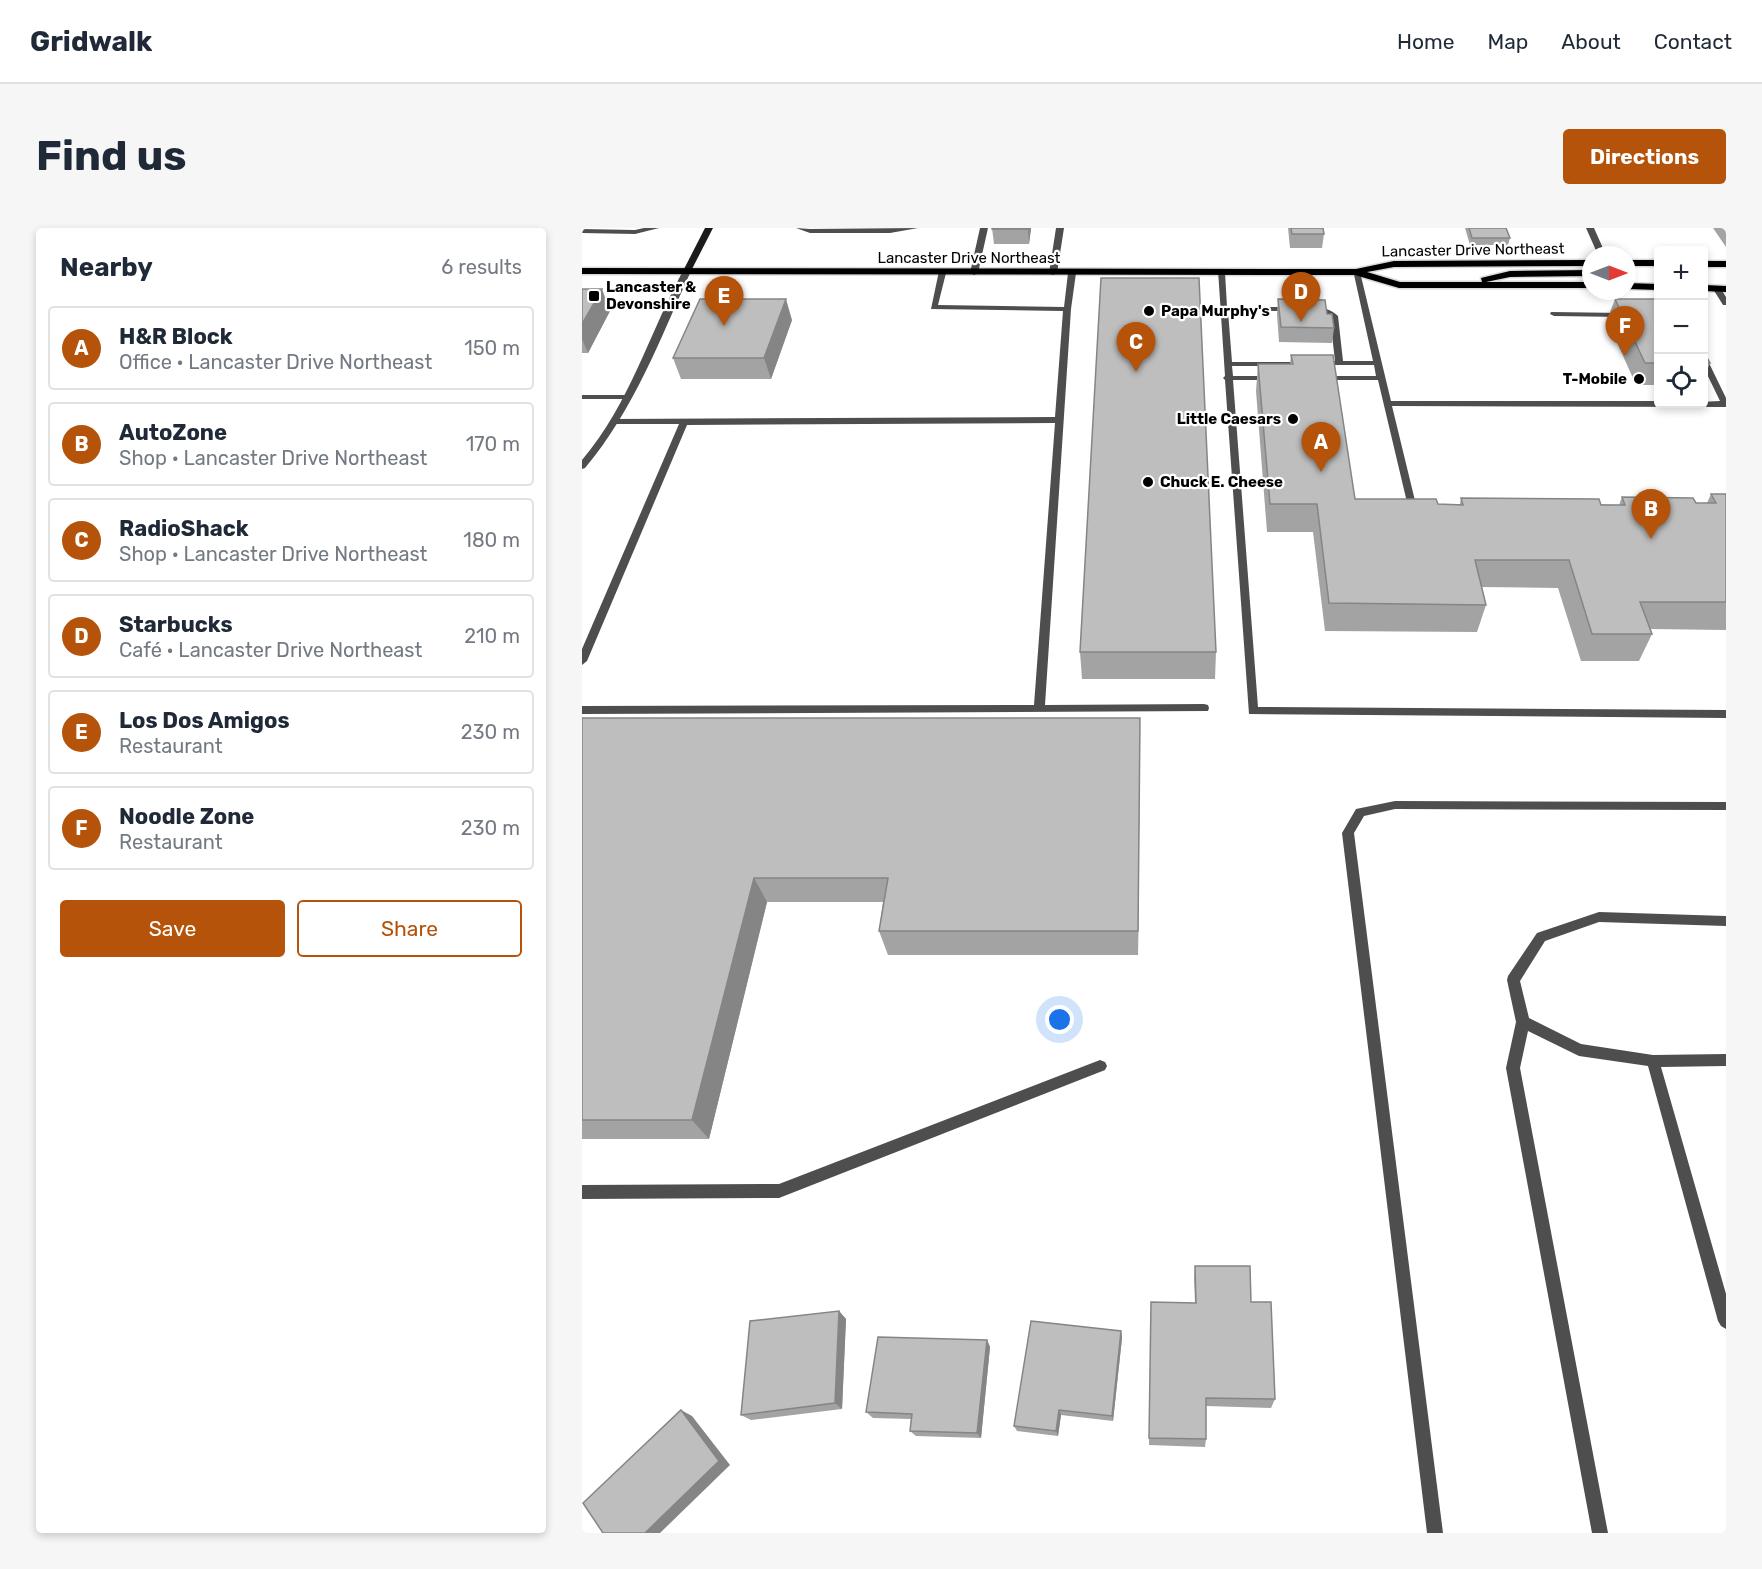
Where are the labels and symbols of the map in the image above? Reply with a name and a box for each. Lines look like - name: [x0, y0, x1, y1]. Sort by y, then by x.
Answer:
- street label: Lancaster Drive Northeast: [1381, 239, 1565, 261]
- north arrow: [1582, 246, 1636, 300]
- street label: Lancaster Drive Northeast: [877, 249, 1061, 267]
- pin: D: [1282, 272, 1320, 322]
- pin: E: [704, 276, 744, 326]
- place label: Lancaster & Devonshire: [606, 278, 696, 313]
- marker: Lancaster & Devonshire: [587, 289, 601, 303]
- place label: Papa Murphy's: [1161, 302, 1270, 320]
- marker: Papa Murphy's: [1142, 304, 1156, 318]
- pin: F: [1606, 306, 1644, 356]
- pin: C: [1116, 322, 1156, 372]
- place label: T-Mobile: [1563, 370, 1627, 388]
- marker: T-Mobile: [1632, 372, 1646, 386]
- place label: Little Caesars: [1177, 410, 1281, 428]
- marker: Little Caesars: [1286, 412, 1300, 426]
- pin: A: [1302, 422, 1340, 472]
- place label: Chuck E. Cheese: [1160, 473, 1283, 491]
- marker: Chuck E. Cheese: [1141, 475, 1155, 489]
- pin: B: [1632, 490, 1670, 539]
- your location: [1045, 1005, 1074, 1034]

